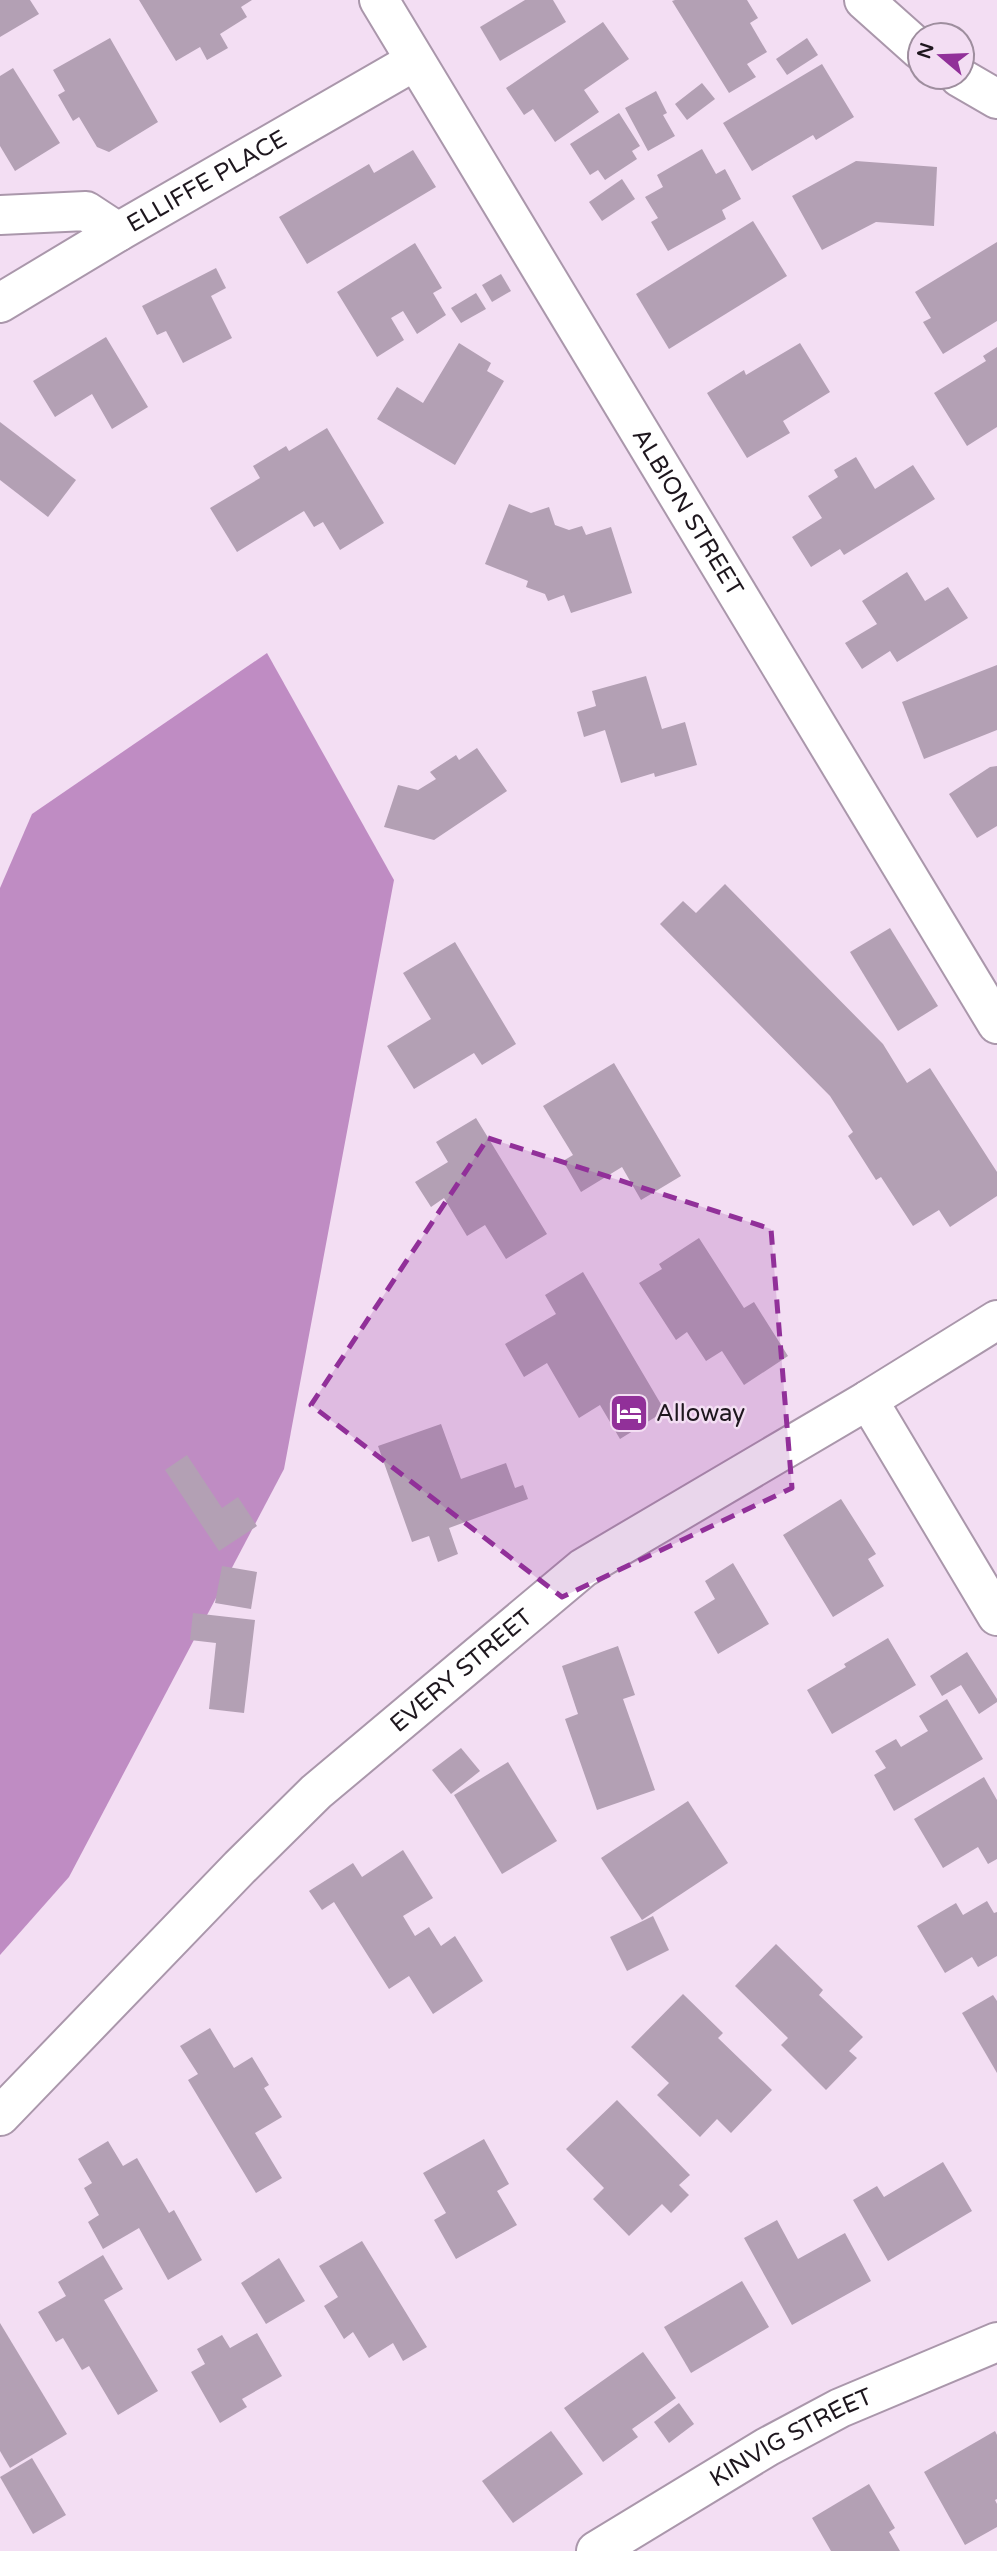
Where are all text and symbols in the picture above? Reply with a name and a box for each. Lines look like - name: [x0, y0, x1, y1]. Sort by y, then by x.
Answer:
- north arrow: [906, 21, 976, 91]
- text: N: [913, 40, 939, 62]
- street label: ELLIFFE PLACE: [122, 124, 292, 238]
- street label: ALBION STREET: [626, 423, 750, 602]
- hotel icon: Alloway: [608, 1392, 650, 1434]
- place label: Alloway: [656, 1399, 745, 1428]
- street label: EVERY STREET: [384, 1602, 538, 1738]
- street label: KINVIG STREET: [704, 2381, 877, 2493]

